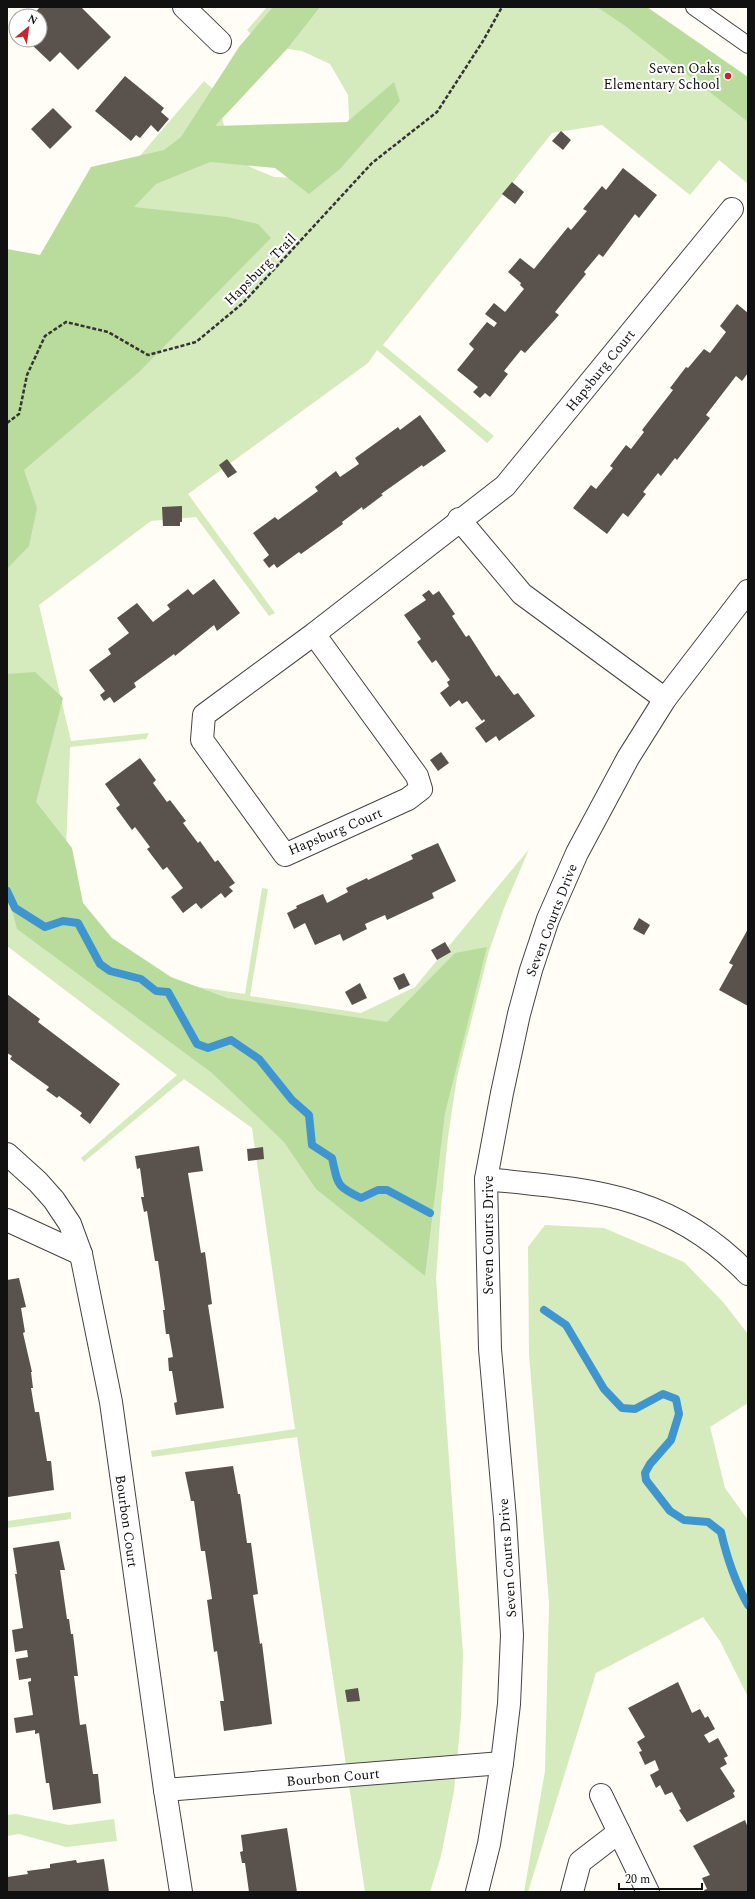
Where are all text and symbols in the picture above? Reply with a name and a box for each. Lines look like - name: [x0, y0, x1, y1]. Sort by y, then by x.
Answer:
- north arrow: [8, 8, 48, 48]
- text: N: [25, 10, 41, 29]
- place label: Seven Oaks Elementary School: [604, 58, 720, 95]
- marker: Seven Oaks Elementary School: [723, 71, 733, 81]
- street label: Hapsburg Trail: [220, 229, 301, 310]
- street label: Hapsburg Court: [561, 325, 640, 416]
- street label: Hapsburg Court: [285, 802, 386, 861]
- street label: Seven Courts Drive: [520, 860, 583, 980]
- street label: Seven Courts Drive: [478, 1175, 499, 1295]
- street label: Bourbon Court: [110, 1473, 143, 1569]
- street label: Seven Courts Drive: [493, 1497, 522, 1618]
- street label: Bourbon Court: [286, 1763, 381, 1792]
- scale bar: [619, 1865, 702, 1891]
- text: 20 m: [625, 1870, 650, 1889]

